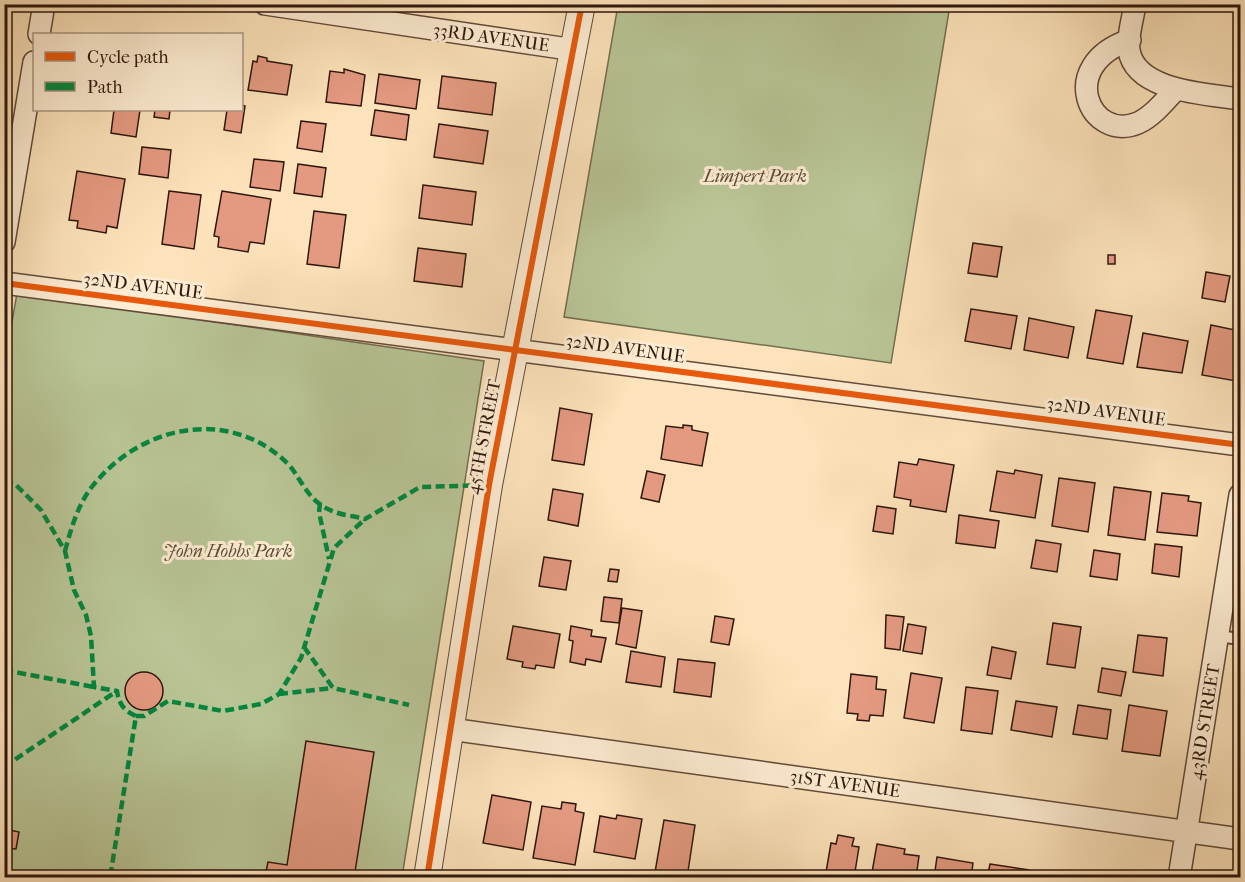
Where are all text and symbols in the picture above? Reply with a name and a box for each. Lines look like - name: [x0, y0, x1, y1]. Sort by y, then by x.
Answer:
- street label: 33RD AVENUE: [431, 19, 551, 57]
- legend: [33, 33, 243, 111]
- text: Cycle path: [87, 47, 168, 68]
- text: Path: [87, 77, 123, 98]
- park label: Limpert Park: [701, 166, 807, 187]
- street label: 32ND AVENUE: [82, 268, 204, 304]
- street label: 32ND AVENUE: [564, 330, 686, 368]
- street label: 45TH STREET: [463, 377, 506, 496]
- street label: 32ND AVENUE: [1045, 393, 1167, 431]
- park label: John Hobbs Park: [164, 541, 292, 562]
- street label: 43RD STREET: [1185, 662, 1225, 782]
- street label: 31ST AVENUE: [789, 766, 901, 802]

